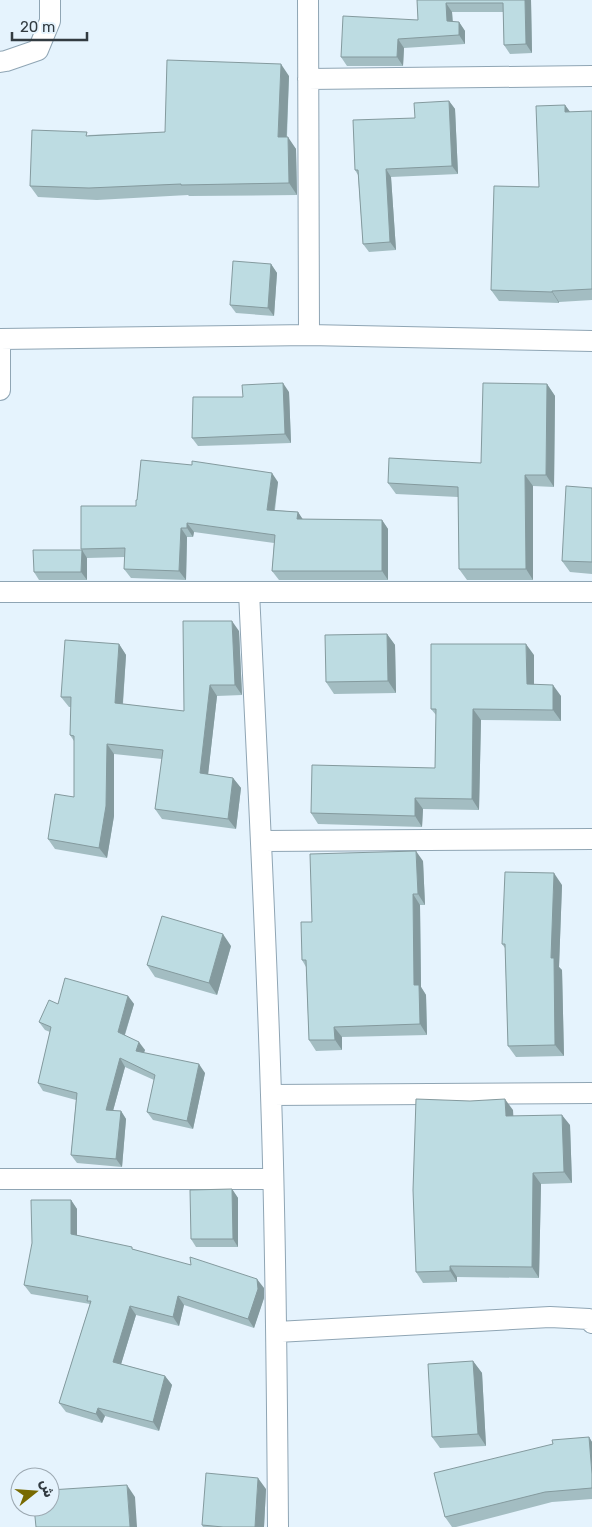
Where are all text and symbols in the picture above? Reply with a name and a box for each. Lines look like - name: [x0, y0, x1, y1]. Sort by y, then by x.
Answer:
- scale bar: [12, 10, 88, 42]
- text: 20 m: [20, 18, 55, 36]
- north arrow: [10, 1467, 60, 1517]
- text: ش: [36, 1477, 58, 1500]

